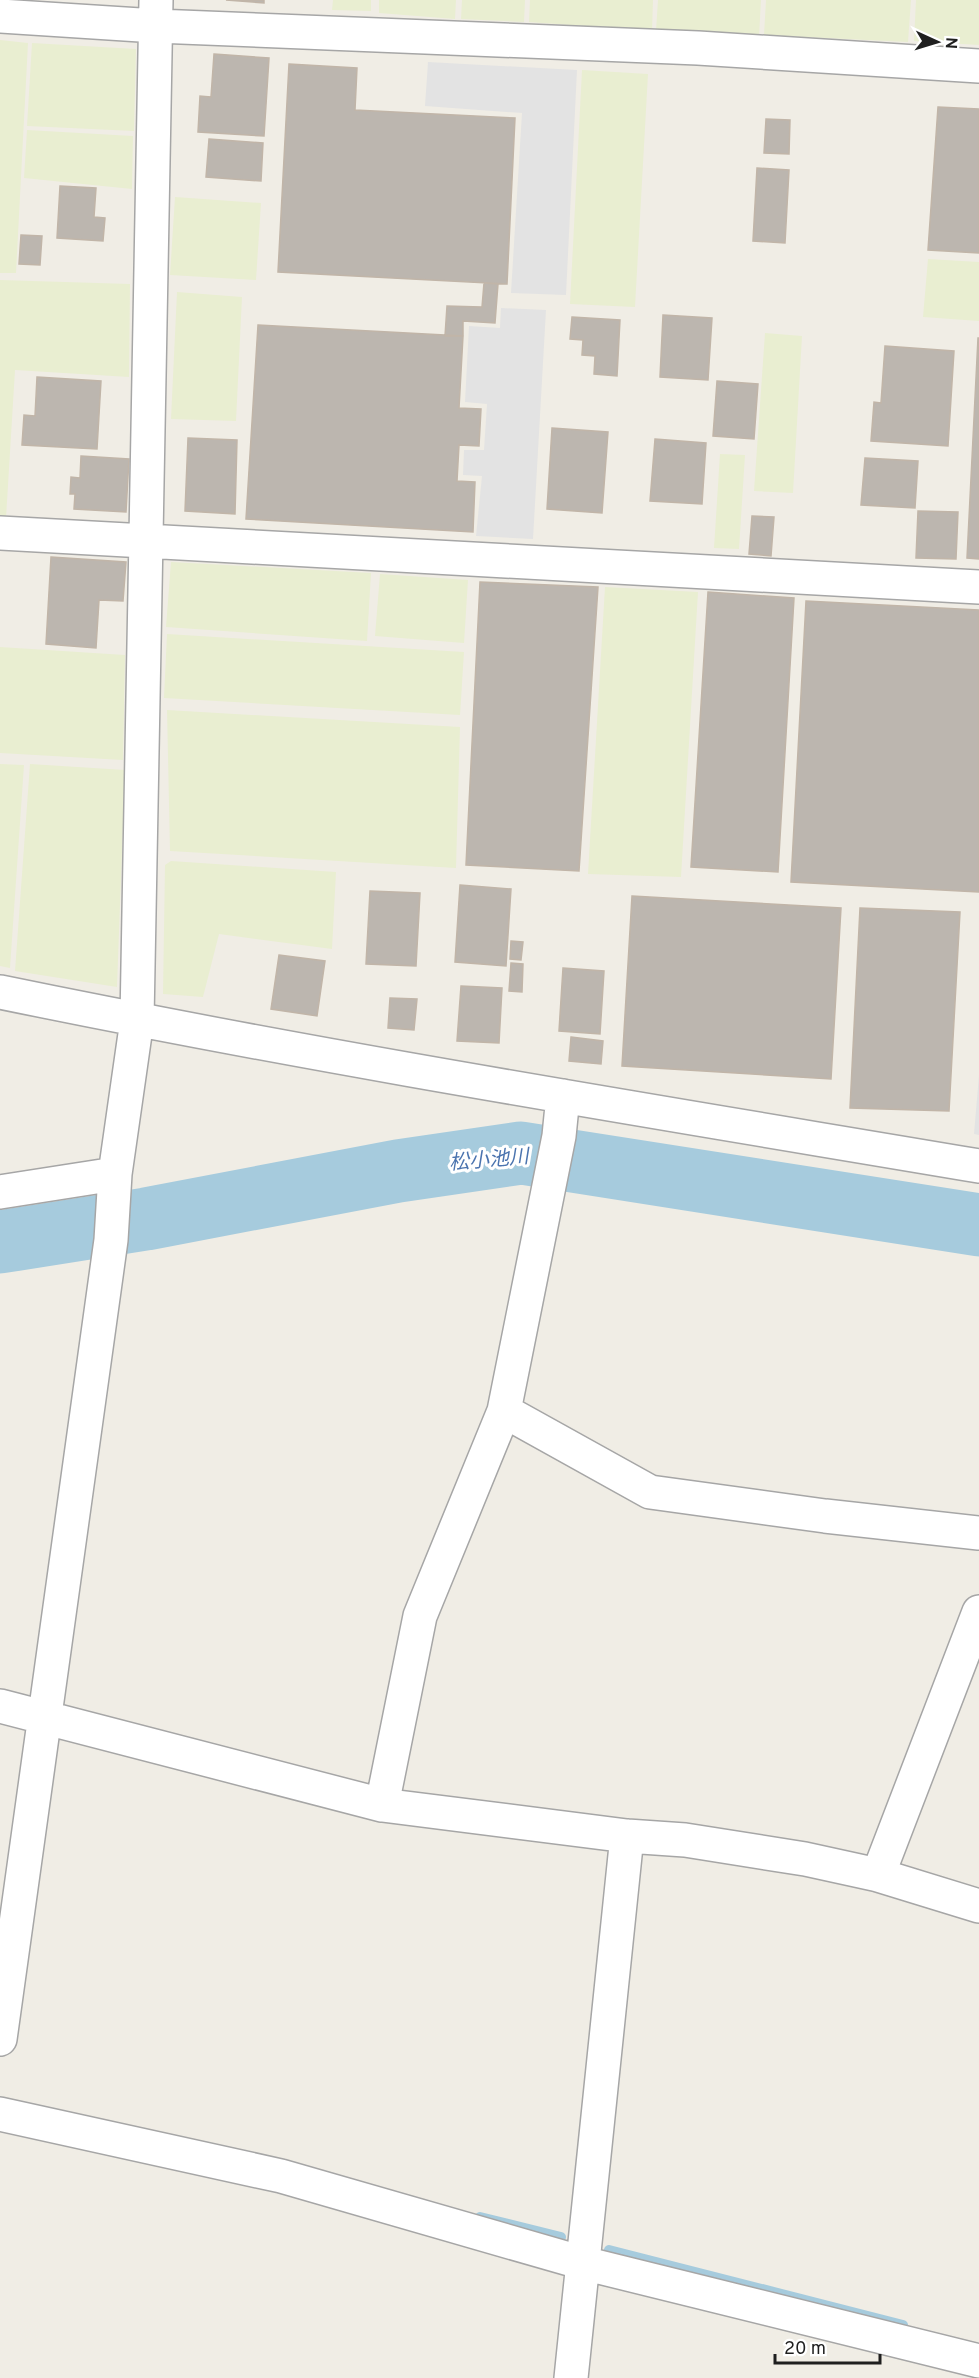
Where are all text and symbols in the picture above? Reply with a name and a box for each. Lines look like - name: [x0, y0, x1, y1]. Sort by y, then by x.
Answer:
- north arrow: [907, 12, 967, 72]
- text: N: [940, 36, 960, 49]
- water label: 松小池川: [448, 1144, 532, 1177]
- scale bar: [775, 2327, 880, 2365]
- text: 20 m: [784, 2338, 826, 2361]

